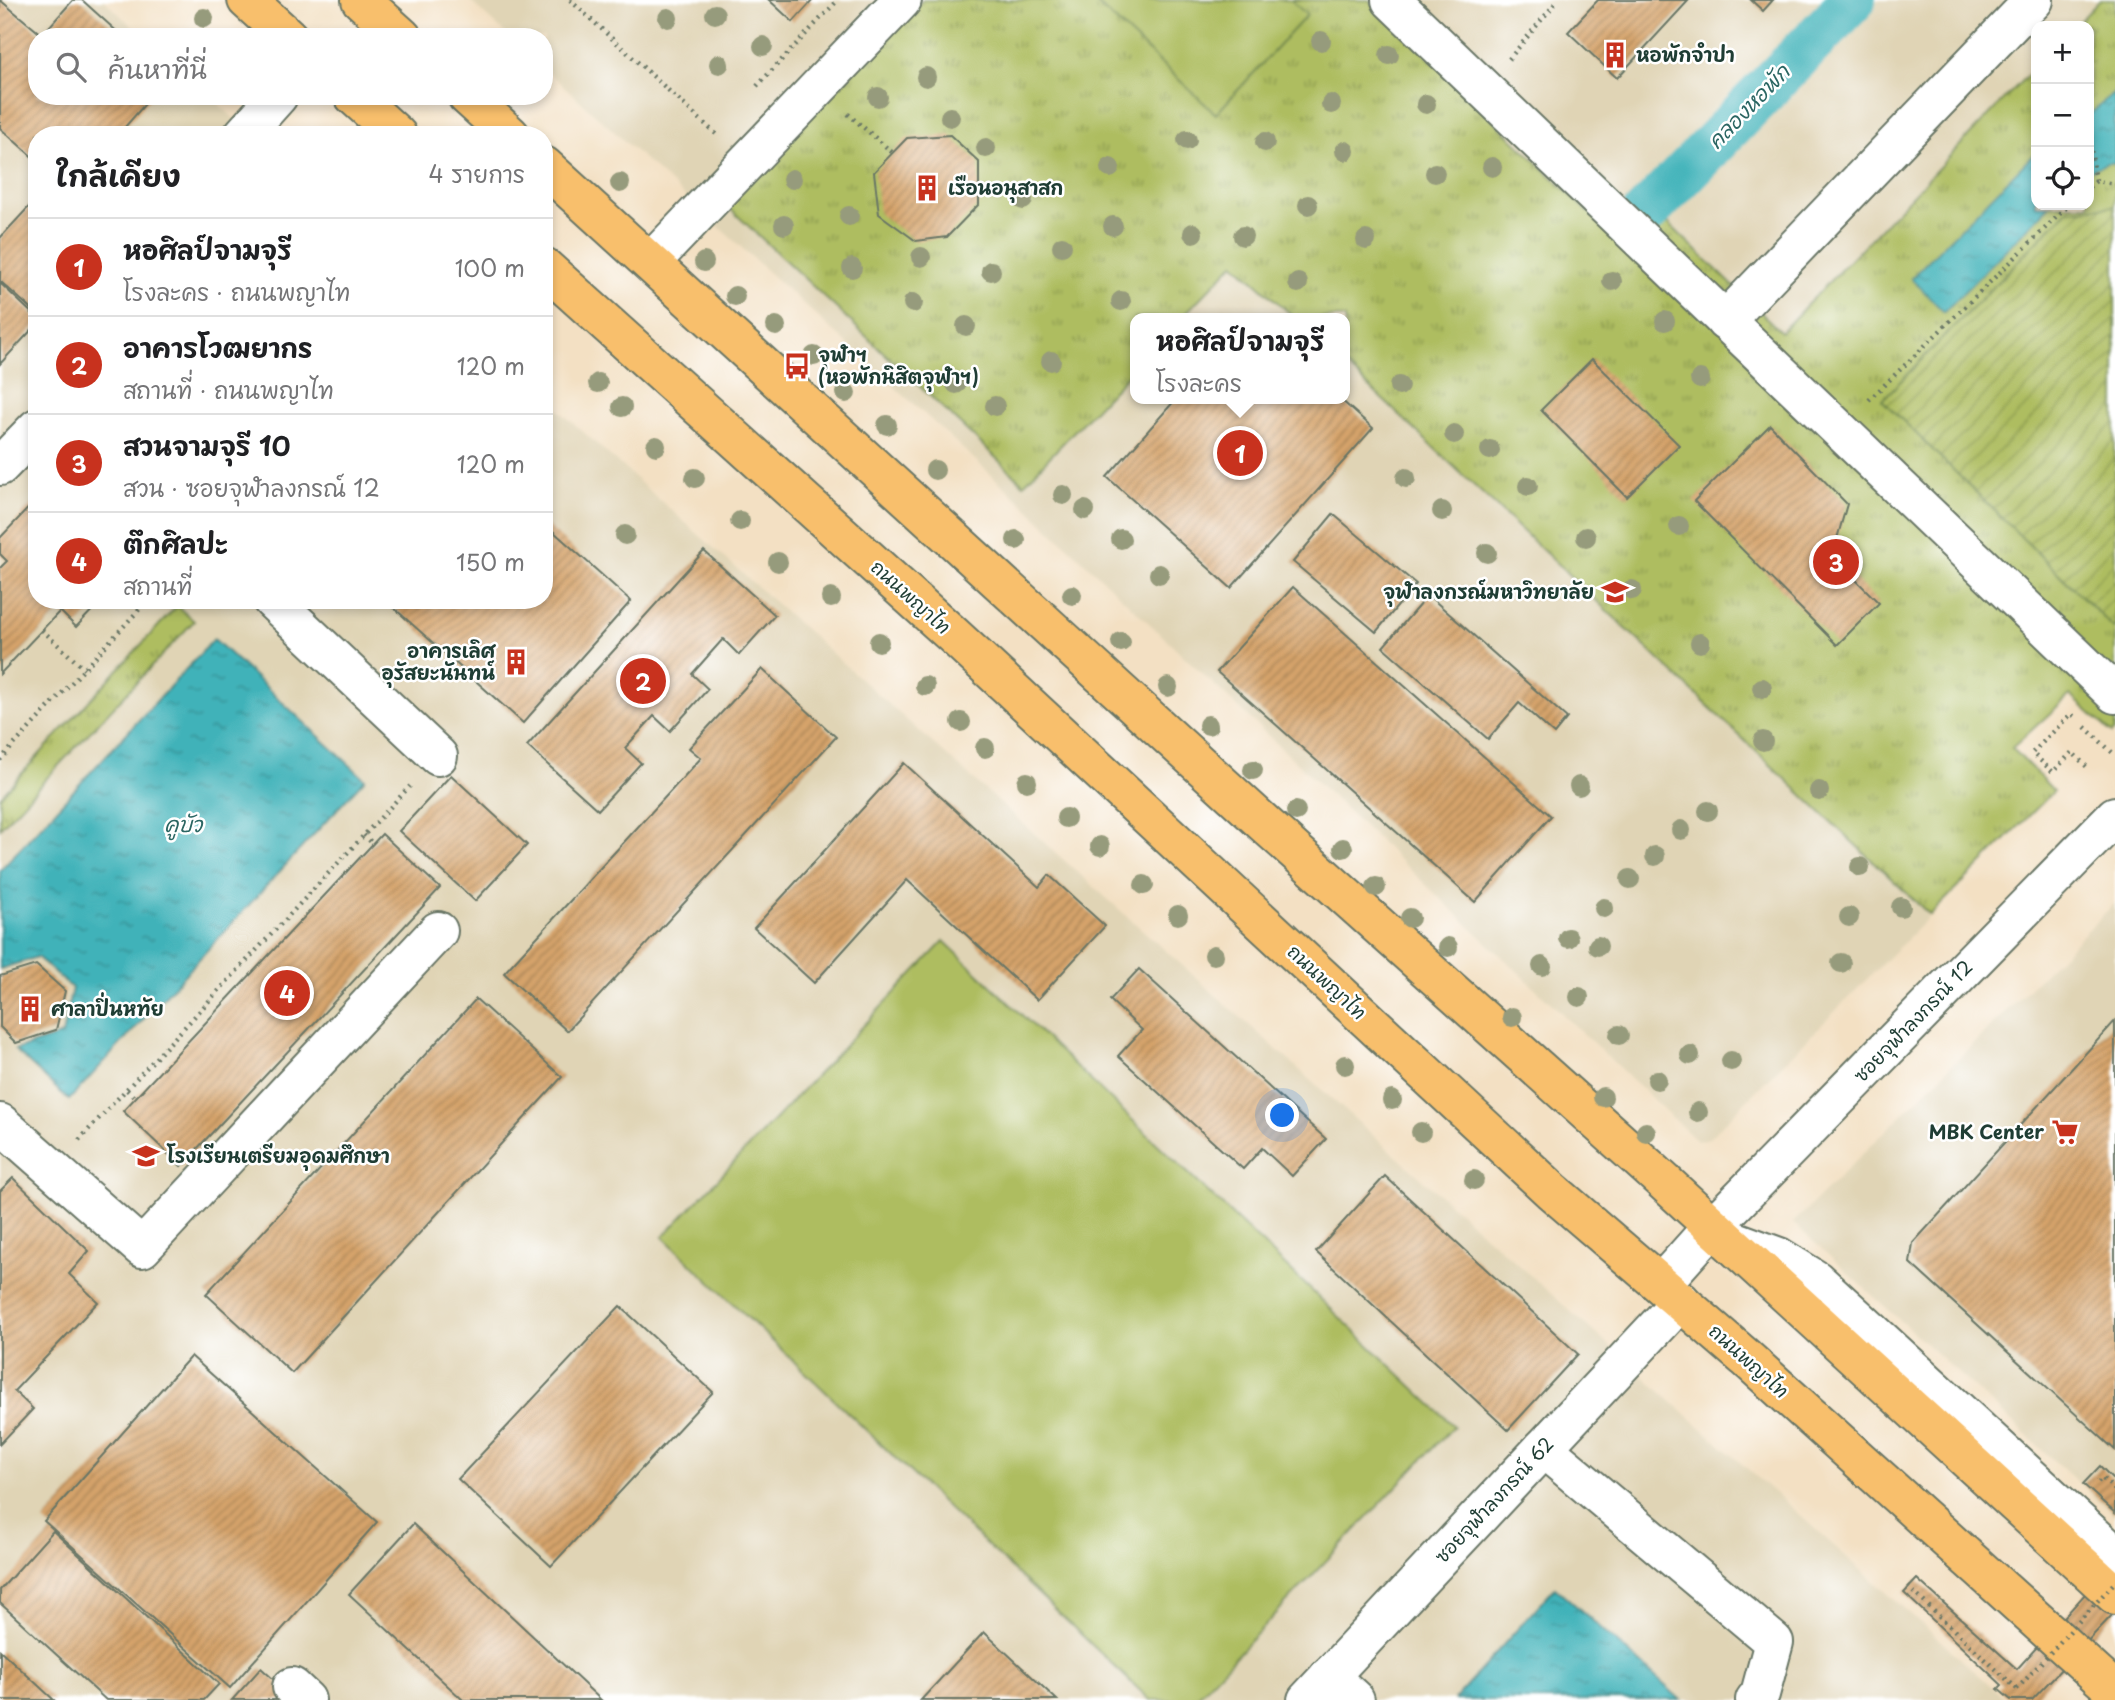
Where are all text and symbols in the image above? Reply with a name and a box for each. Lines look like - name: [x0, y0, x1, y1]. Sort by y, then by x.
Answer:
- map controls: [2031, 21, 2094, 210]
- button: +: [2031, 21, 2094, 84]
- search box: [28, 28, 553, 105]
- building icon: หอพักจำปา: [1600, 40, 1630, 70]
- place label: หอพักจำปา: [1636, 40, 1735, 68]
- icon: search: [52, 48, 90, 86]
- text: ค้นหาที่นี่: [108, 49, 207, 88]
- water label: คลองหอพัก: [1699, 55, 1797, 155]
- button: −: [2031, 84, 2094, 147]
- button: locate: [2031, 147, 2094, 210]
- text: ใกล้เคียง: [56, 152, 181, 197]
- text: 4 รายการ: [429, 156, 525, 191]
- building icon: เรือนอนุสาสก: [912, 173, 942, 203]
- place label: เรือนอนุสาสก: [948, 173, 1063, 203]
- text: หอศิลป์จามจุรี: [123, 230, 292, 269]
- text: 1: [74, 250, 85, 285]
- text: 100 m: [455, 250, 525, 285]
- text: โรงละคร · ถนนพญาไท: [123, 274, 351, 309]
- popup: [1130, 313, 1350, 404]
- text: หอศิลป์จามจุรี: [1156, 321, 1324, 360]
- text: อาคารโวฒยากร: [123, 328, 313, 367]
- place label: จุฬาฯ (หอพักนิสิตจุฬาฯ): [818, 340, 979, 392]
- text: 2: [71, 348, 87, 383]
- text: 120 m: [457, 348, 525, 383]
- bus stop icon: จุฬาฯ (หอพักนิสิตจุฬาฯ): [782, 351, 812, 381]
- text: โรงละคร: [1156, 365, 1242, 400]
- text: สถานที่ · ถนนพญาไท: [123, 372, 334, 407]
- text: สวนจามจุรี 10: [123, 426, 290, 465]
- pin: 1: [1217, 427, 1263, 479]
- text: 3: [71, 446, 87, 481]
- text: 120 m: [457, 446, 525, 481]
- text: สวน · ซอยจุฬาลงกรณ์ 12: [123, 470, 380, 505]
- text: ตึกศิลปะ: [123, 524, 228, 563]
- pin: 3: [1813, 536, 1859, 588]
- text: 4: [71, 544, 87, 579]
- text: 150 m: [456, 544, 525, 579]
- street label: ถนนพญาไท: [865, 553, 958, 640]
- text: สถานที่: [123, 568, 192, 603]
- place label: จุฬาลงกรณ์มหาวิทยาลัย: [1383, 577, 1594, 607]
- school or university icon: จุฬาลงกรณ์มหาวิทยาลัย: [1600, 577, 1630, 607]
- place label: อาคารเลิศ อุรัสยะนันทน์: [381, 636, 497, 688]
- building icon: อาคารเลิศ อุรัสยะนันทน์: [501, 647, 531, 677]
- pin: 2: [620, 655, 666, 707]
- water label: คูบัว: [164, 807, 204, 841]
- street label: ถนนพญาไท: [1282, 937, 1373, 1025]
- street label: ซอยจุฬาลงกรณ์ 12: [1846, 953, 1980, 1089]
- pin: 4: [264, 967, 310, 1019]
- place label: ศาลาปิ่นหทัย: [51, 992, 164, 1022]
- building icon: ศาลาปิ่นหทัย: [15, 994, 45, 1024]
- your location: [1265, 1098, 1299, 1132]
- place label: MBK Center: [1929, 1117, 2044, 1145]
- supermarket icon: MBK Center: [2050, 1117, 2080, 1147]
- school or university icon: โรงเรียนเตรียมอุดมศึกษา: [131, 1141, 161, 1171]
- place label: โรงเรียนเตรียมอุดมศึกษา: [166, 1141, 390, 1171]
- street label: ถนนพญาไท: [1703, 1317, 1796, 1404]
- street label: ซอยจุฬาลงกรณ์ 62: [1427, 1430, 1561, 1570]

